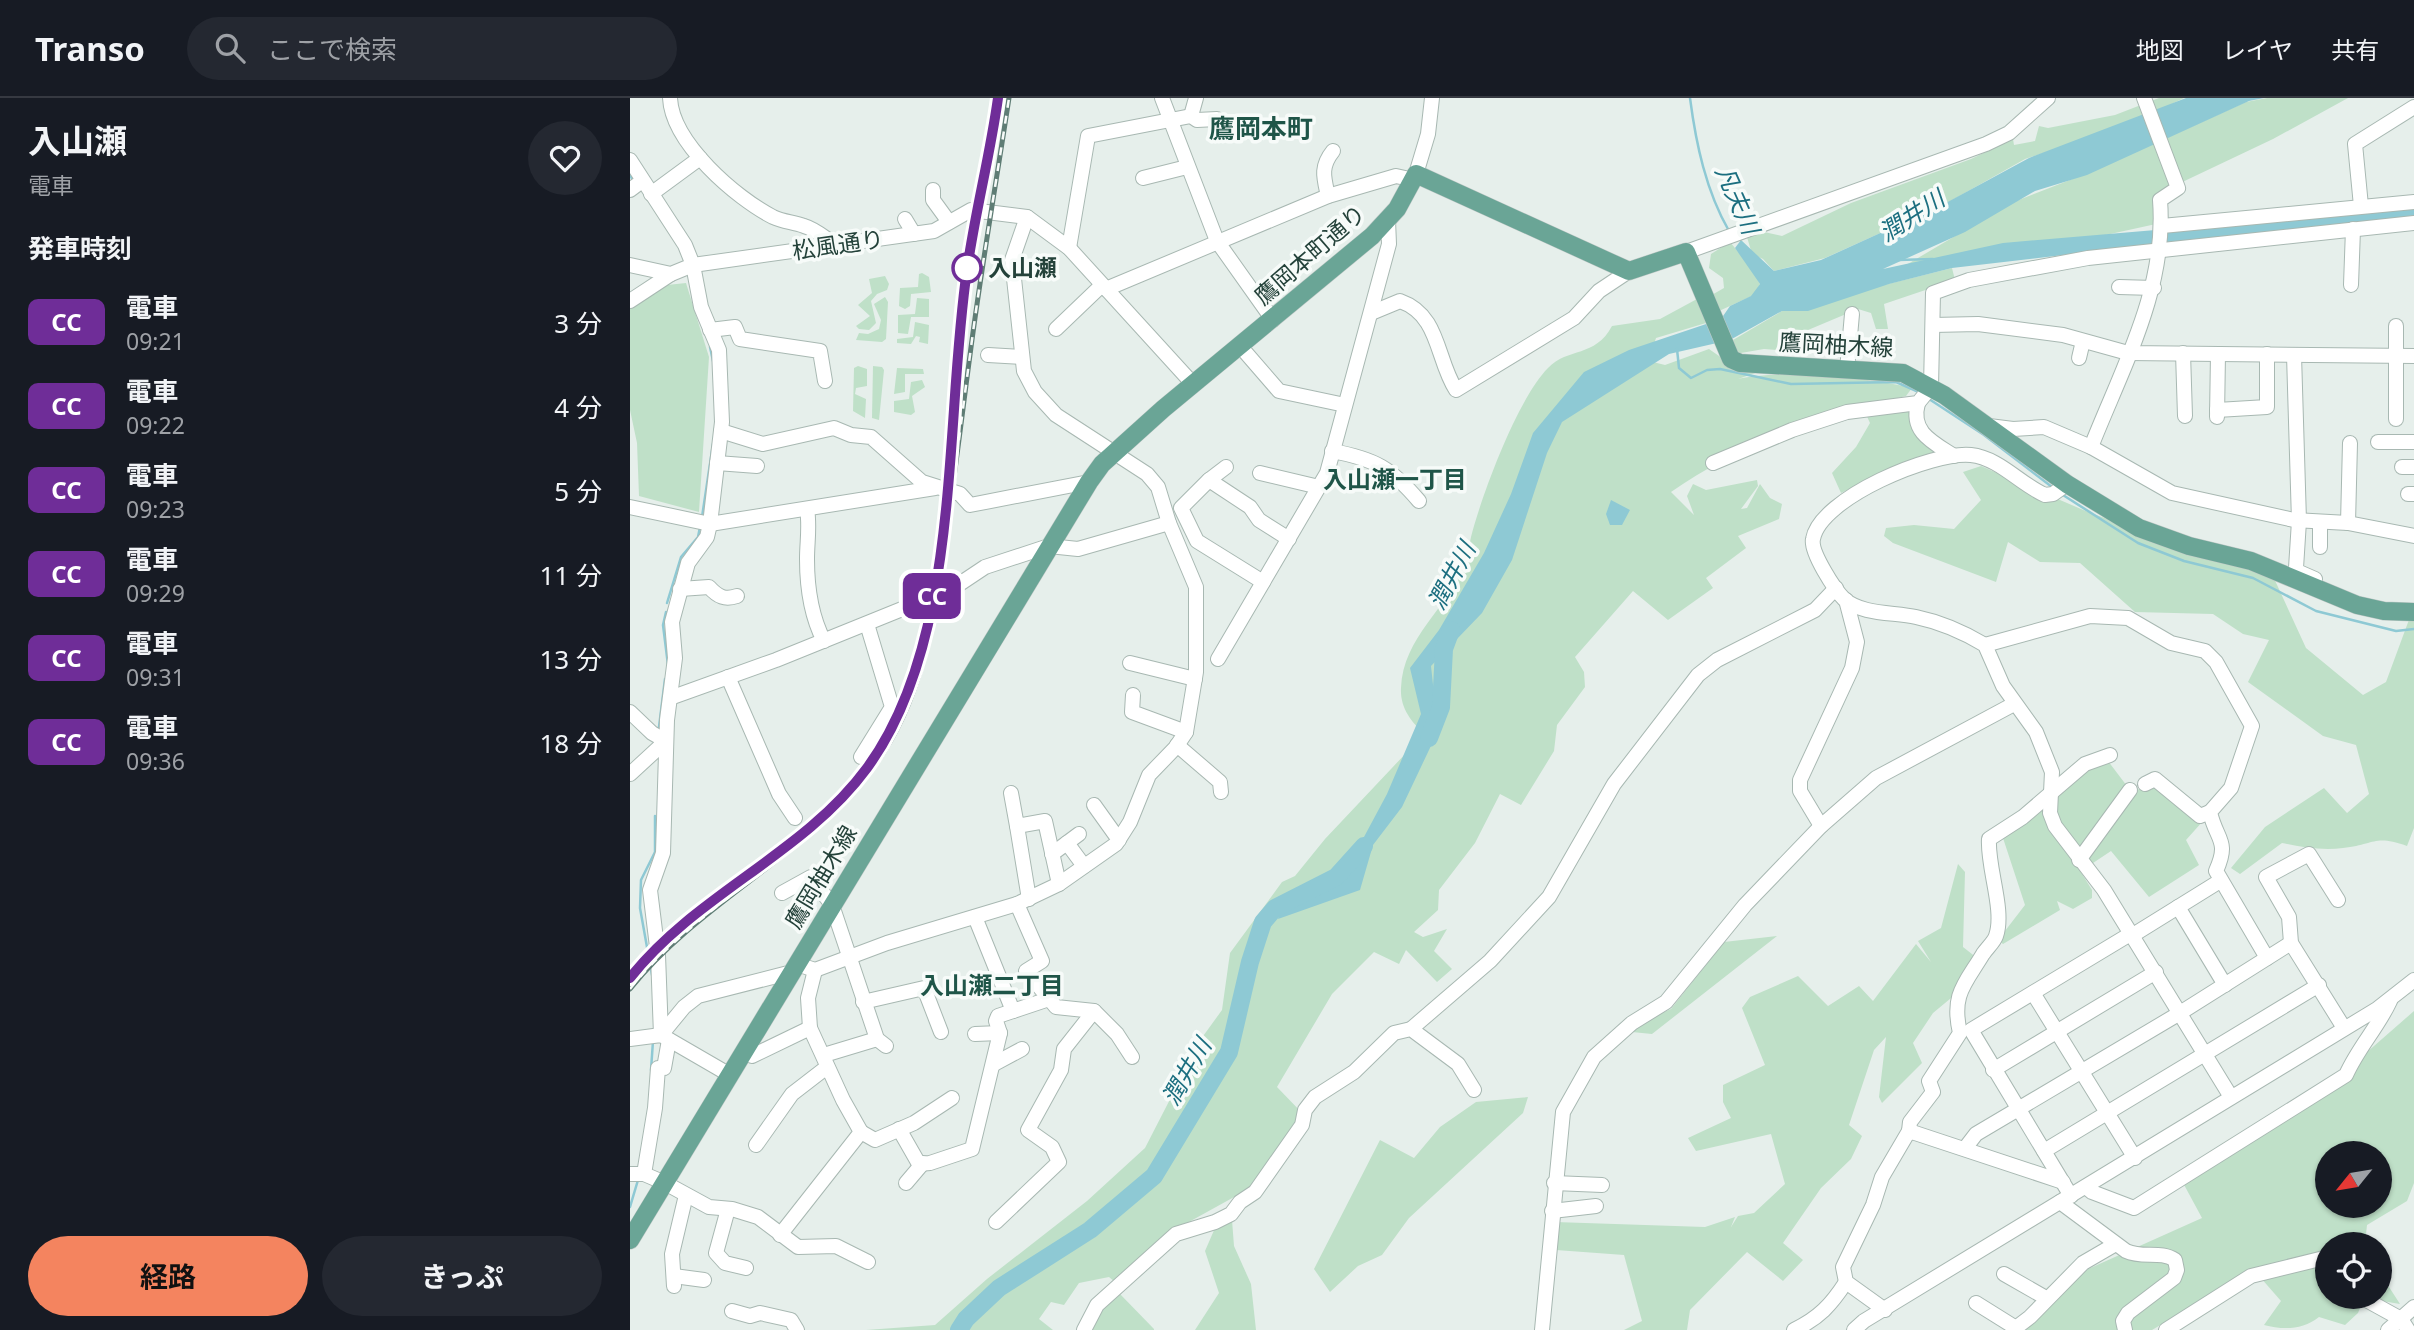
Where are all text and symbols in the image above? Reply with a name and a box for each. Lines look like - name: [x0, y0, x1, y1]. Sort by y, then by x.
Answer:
- search box: [187, 17, 677, 80]
- text: Transo: [35, 26, 145, 71]
- icon: search: [211, 29, 249, 67]
- text: ここで検索: [267, 31, 397, 67]
- text: 地図: [2136, 33, 2184, 66]
- text: レイヤ: [2222, 33, 2293, 66]
- text: 共有: [2331, 33, 2379, 66]
- district label: 鷹岡本町: [1209, 110, 1313, 146]
- text: 入山瀬: [28, 118, 127, 163]
- button: heart: [528, 121, 602, 195]
- water label: 凡夫川: [1709, 160, 1769, 242]
- text: 電車: [28, 169, 74, 201]
- water label: 潤井川: [1872, 180, 1953, 248]
- street label: 鷹岡本町通り: [1247, 197, 1372, 312]
- street label: 松風通り: [790, 222, 886, 266]
- text: 発車時刻: [28, 230, 132, 266]
- place label: 入山瀬: [988, 251, 1057, 283]
- marker: 入山瀬: [952, 253, 982, 283]
- text: 電車: [126, 289, 178, 325]
- text: CC: [51, 305, 82, 338]
- text: 3 分: [554, 305, 602, 341]
- text: 09:21: [126, 325, 185, 357]
- street label: 鷹岡柚木線: [1778, 325, 1894, 363]
- text: 電車: [126, 373, 178, 409]
- text: CC: [51, 389, 82, 422]
- text: 4 分: [554, 389, 602, 425]
- text: 09:22: [126, 409, 185, 441]
- text: 電車: [126, 457, 178, 493]
- district label: 入山瀬一丁目: [1323, 462, 1467, 495]
- text: CC: [51, 473, 82, 506]
- text: 5 分: [554, 473, 602, 509]
- text: 09:23: [126, 493, 185, 525]
- water label: 潤井川: [1419, 533, 1484, 615]
- text: 電車: [126, 541, 178, 577]
- text: CC: [51, 557, 82, 590]
- text: 11 分: [539, 557, 602, 593]
- line badge: CC: [900, 573, 964, 619]
- text: 09:29: [126, 577, 185, 609]
- text: CC: [917, 579, 947, 612]
- text: 電車: [126, 625, 178, 661]
- text: CC: [51, 641, 82, 674]
- text: 13 分: [539, 641, 602, 677]
- text: 09:31: [126, 661, 185, 693]
- text: 電車: [126, 709, 178, 745]
- text: CC: [51, 725, 82, 758]
- text: 18 分: [539, 725, 602, 761]
- text: 09:36: [126, 745, 185, 777]
- street label: 鷹岡柚木線: [777, 819, 863, 934]
- district label: 入山瀬二丁目: [920, 968, 1064, 1001]
- water label: 潤井川: [1153, 1029, 1219, 1111]
- north arrow: [2315, 1141, 2392, 1218]
- map controls: [2315, 1141, 2392, 1309]
- button: locate: [2315, 1232, 2392, 1309]
- button: 経路: [28, 1236, 308, 1316]
- button: きっぷ: [322, 1236, 602, 1316]

